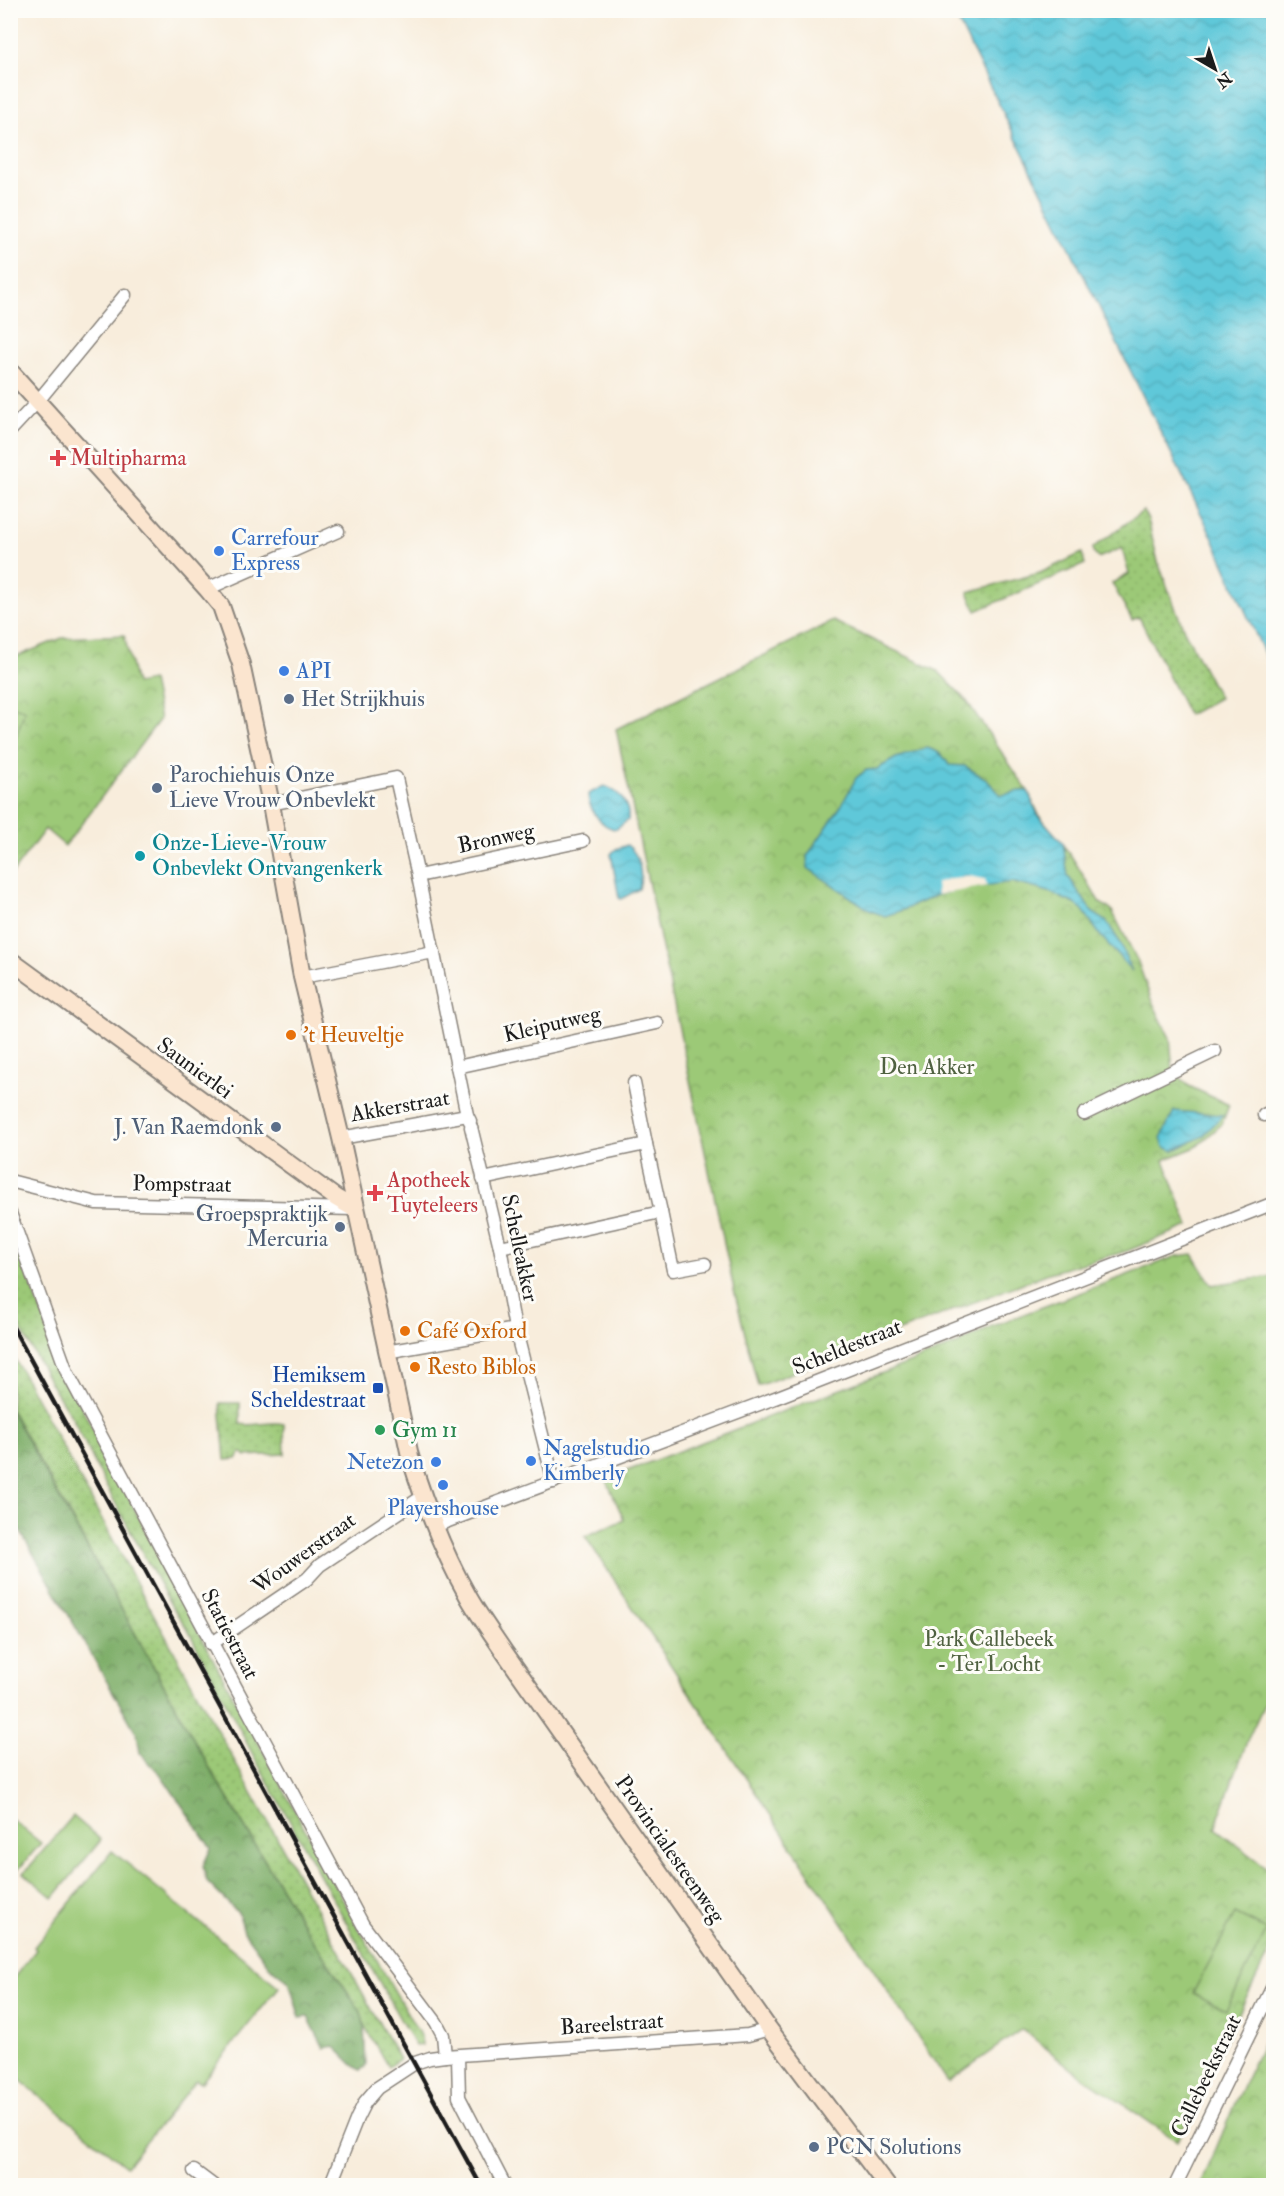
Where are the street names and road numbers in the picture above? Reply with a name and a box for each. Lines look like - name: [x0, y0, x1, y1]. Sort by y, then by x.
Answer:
- street label: Bronweg: [455, 816, 538, 860]
- street label: Kleiputweg: [501, 999, 605, 1050]
- street label: Saunierlei: [151, 1031, 239, 1105]
- street label: Akkerstraat: [347, 1084, 452, 1129]
- street label: Pompstraat: [132, 1169, 232, 1200]
- street label: Schelleakker: [495, 1192, 545, 1305]
- street label: Scheldestraat: [788, 1312, 906, 1382]
- street label: Wouwerstraat: [246, 1506, 361, 1601]
- street label: Statiestraat: [194, 1584, 266, 1684]
- street label: Provincialesteenweg: [609, 1770, 732, 1929]
- street label: Bareelstraat: [559, 2006, 665, 2042]
- street label: Callebeekstraat: [1164, 2010, 1248, 2142]

